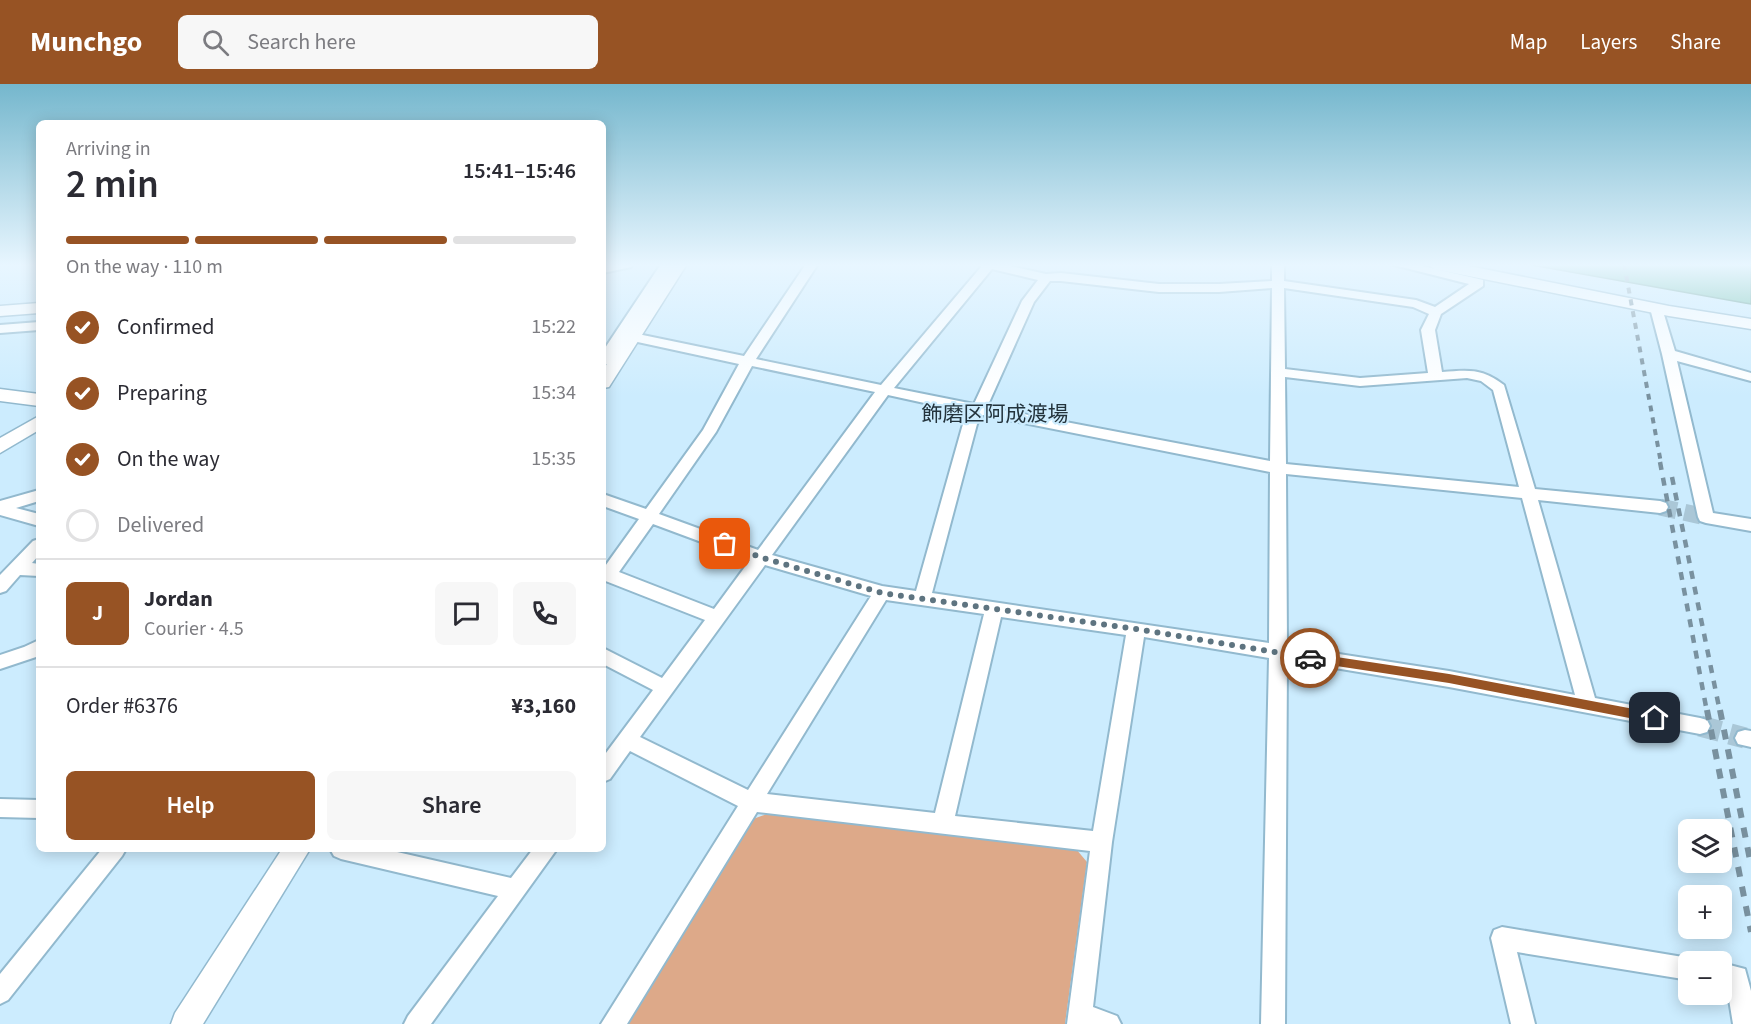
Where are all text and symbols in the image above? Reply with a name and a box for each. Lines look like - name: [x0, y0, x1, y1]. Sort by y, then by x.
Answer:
- search box: [178, 15, 598, 69]
- text: Munchgo: [30, 22, 142, 62]
- icon: search: [199, 26, 232, 59]
- text: Search here: [247, 26, 356, 58]
- text: Map: [1510, 27, 1547, 57]
- text: Layers: [1580, 27, 1637, 57]
- text: Share: [1670, 27, 1721, 57]
- text: Arriving in: [66, 135, 151, 163]
- text: 15:41–15:46: [463, 155, 576, 187]
- text: 2 min: [66, 157, 159, 213]
- text: On the way · 110 m: [66, 253, 223, 281]
- icon: check: [66, 311, 99, 344]
- text: Confirmed: [117, 311, 214, 343]
- text: 15:22: [531, 313, 576, 341]
- icon: check: [66, 377, 99, 410]
- text: Preparing: [117, 377, 207, 409]
- text: 15:34: [531, 379, 576, 407]
- district label: 飾磨区阿成渡場: [922, 399, 1069, 429]
- icon: check: [66, 443, 99, 476]
- text: On the way: [117, 443, 220, 475]
- text: 15:35: [531, 445, 576, 473]
- text: Delivered: [117, 509, 204, 541]
- pin: [699, 518, 750, 569]
- icon: bag: [708, 527, 741, 560]
- button: chat: [435, 582, 498, 645]
- button: phone: [513, 582, 576, 645]
- text: Jordan: [144, 583, 213, 615]
- text: J: [92, 597, 103, 629]
- text: Courier · 4.5: [144, 615, 244, 643]
- courier: [1280, 628, 1340, 688]
- icon: car: [1294, 642, 1327, 675]
- text: Order #6376: [66, 690, 178, 722]
- text: ¥3,160: [511, 690, 576, 722]
- pin: [1629, 692, 1680, 743]
- icon: home: [1638, 701, 1671, 734]
- button: Help: [66, 771, 315, 840]
- button: Share: [327, 771, 576, 840]
- map controls: [1678, 819, 1732, 1005]
- button: layers: [1678, 819, 1732, 873]
- button: +: [1678, 885, 1732, 939]
- button: −: [1678, 951, 1732, 1005]

